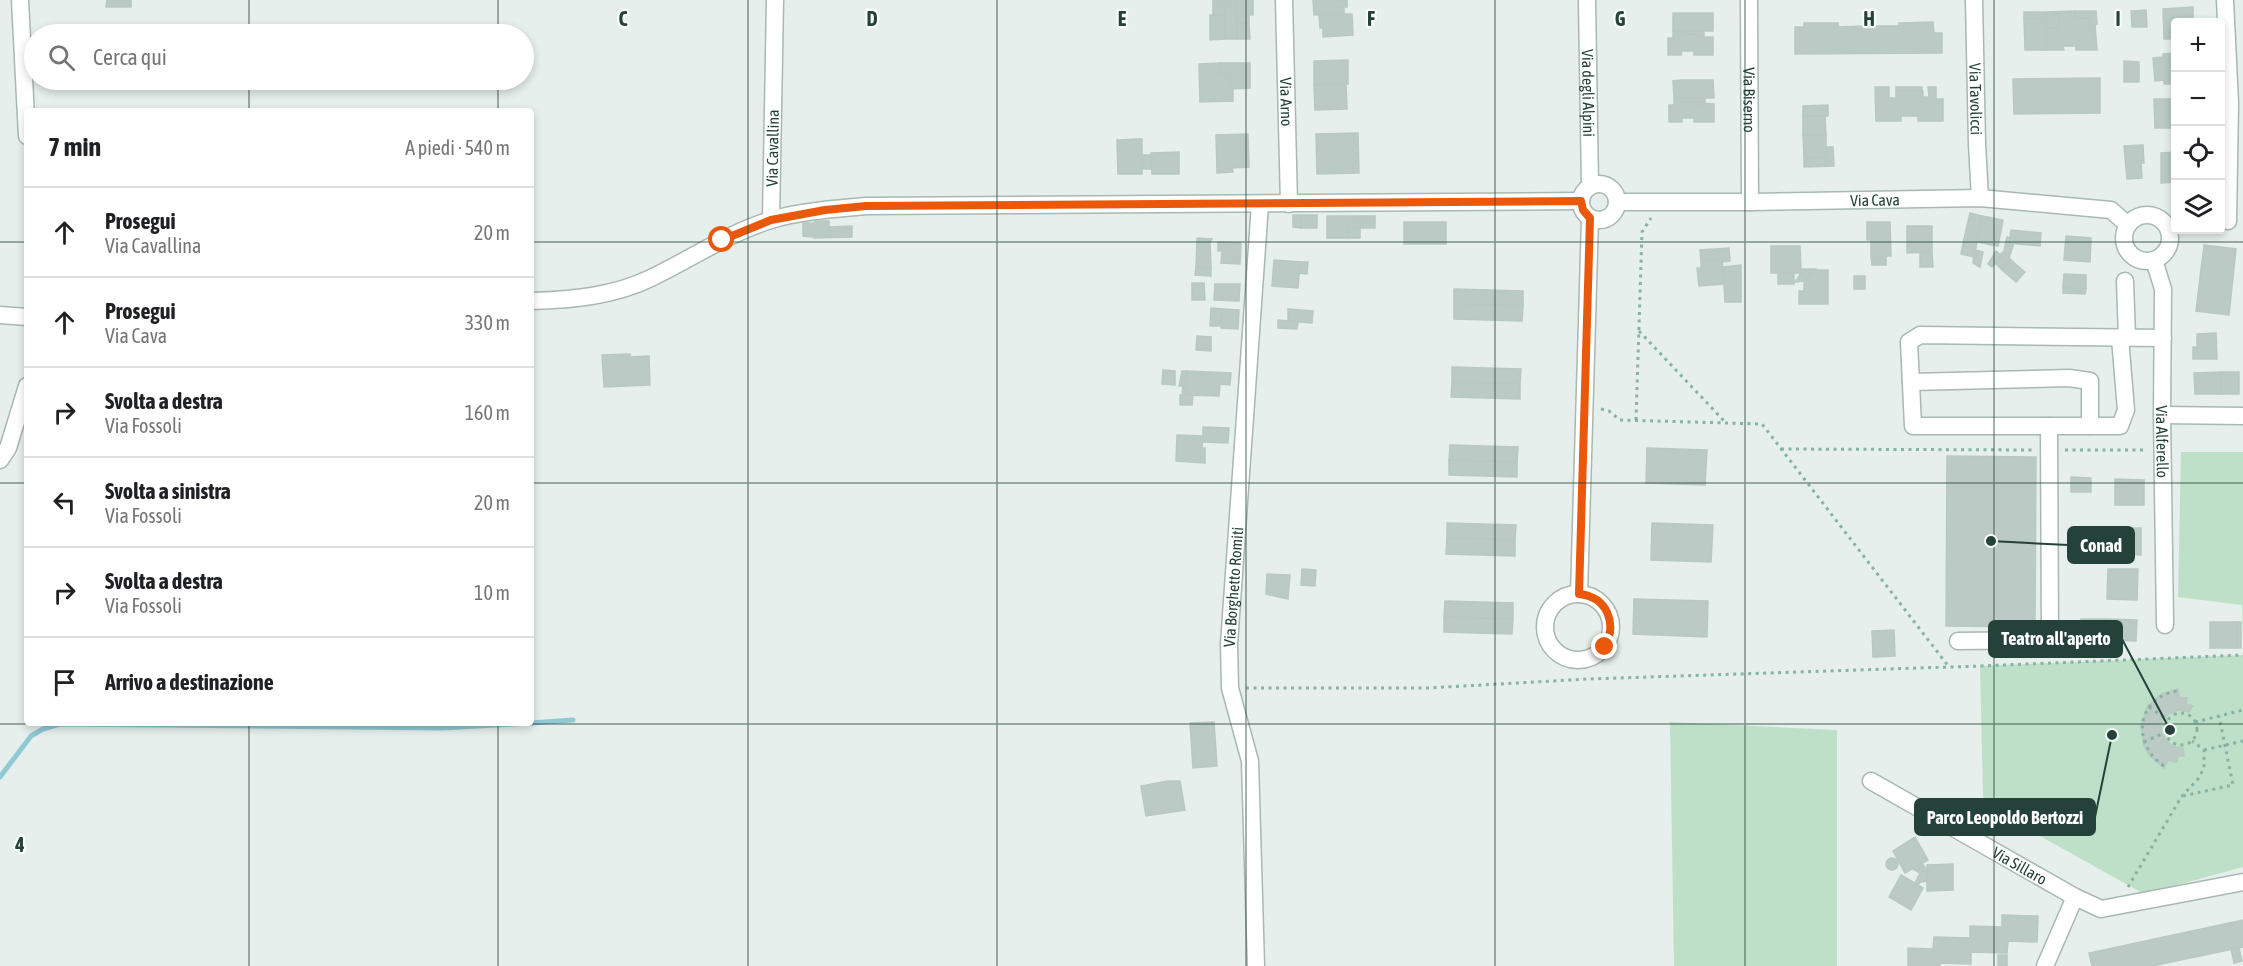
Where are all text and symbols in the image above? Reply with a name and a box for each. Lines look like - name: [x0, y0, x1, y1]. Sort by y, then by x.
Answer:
- text: C: [619, 7, 628, 30]
- text: D: [866, 7, 878, 30]
- text: E: [1118, 7, 1127, 30]
- text: F: [1367, 7, 1375, 30]
- text: G: [1615, 7, 1626, 30]
- text: H: [1863, 7, 1875, 30]
- text: I: [2115, 7, 2121, 30]
- map controls: [2171, 18, 2225, 234]
- button: +: [2171, 18, 2225, 72]
- search box: [24, 24, 534, 90]
- icon: search: [45, 41, 78, 74]
- text: Cerca qui: [93, 44, 167, 70]
- street label: Via degli Alpini: [1578, 49, 1598, 137]
- street label: Via Tavolicci: [1966, 63, 1986, 135]
- street label: Via Biserno: [1740, 67, 1759, 133]
- button: −: [2171, 72, 2225, 126]
- street label: Via Arno: [1277, 77, 1296, 127]
- street label: Via Cavallina: [763, 109, 782, 187]
- button: locate: [2171, 126, 2225, 180]
- text: 7 min: [48, 132, 101, 162]
- text: A piedi · 540 m: [405, 136, 510, 159]
- button: layers: [2171, 180, 2225, 234]
- street label: Via Cava: [1850, 190, 1900, 209]
- text: Prosegui: [105, 208, 176, 234]
- icon: ahead: [48, 216, 81, 249]
- text: 20 m: [474, 221, 510, 244]
- route start: [708, 226, 734, 252]
- text: Via Cavallina: [105, 234, 201, 257]
- text: Prosegui: [105, 298, 176, 324]
- icon: ahead: [48, 306, 81, 339]
- text: 330 m: [465, 311, 510, 334]
- text: Via Cava: [105, 324, 167, 347]
- text: Svolta a destra: [105, 388, 223, 414]
- icon: right: [48, 396, 81, 429]
- text: 160 m: [465, 401, 510, 424]
- street label: Via Alferello: [2153, 405, 2172, 478]
- text: Via Fossoli: [105, 414, 182, 437]
- text: Svolta a sinistra: [105, 478, 231, 504]
- icon: left: [48, 486, 81, 519]
- text: 20 m: [474, 491, 510, 514]
- text: Via Fossoli: [105, 504, 182, 527]
- street label: Via Borghetto Romiti: [1220, 526, 1246, 648]
- callout: Conad: [2068, 527, 2134, 563]
- text: Conad: [2080, 535, 2122, 556]
- text: Svolta a destra: [105, 568, 223, 594]
- icon: right: [48, 576, 81, 609]
- text: 10 m: [474, 581, 510, 604]
- text: Via Fossoli: [105, 594, 182, 617]
- callout: Teatro all'aperto: [1989, 621, 2122, 657]
- text: Teatro all'aperto: [2001, 628, 2111, 649]
- route end: [1591, 633, 1617, 659]
- icon: arrive: [48, 666, 81, 699]
- text: Arrivo a destinazione: [105, 669, 274, 695]
- callout: Parco Leopoldo Bertozzi: [1915, 799, 2095, 835]
- text: Parco Leopoldo Bertozzi: [1927, 807, 2083, 828]
- text: 4: [14, 833, 25, 856]
- street label: Via Sillaro: [1989, 843, 2050, 888]

